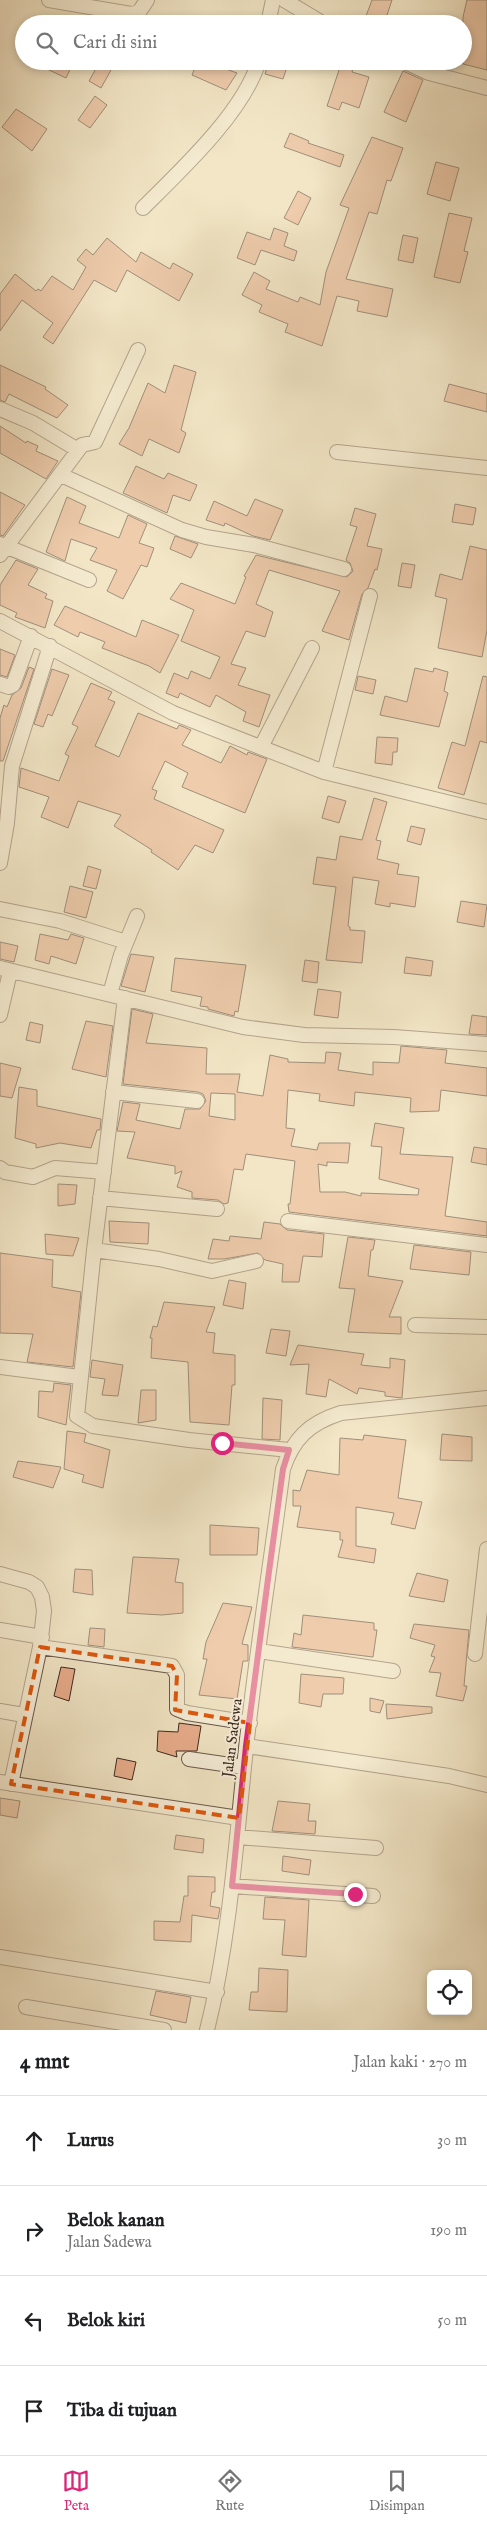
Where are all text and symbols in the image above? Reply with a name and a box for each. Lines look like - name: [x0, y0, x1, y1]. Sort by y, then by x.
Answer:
- search box: [15, 15, 472, 70]
- icon: search: [33, 29, 61, 57]
- text: Cari di sini: [73, 31, 157, 55]
- route start: [211, 1432, 234, 1455]
- street label: Jalan Sadewa: [218, 1697, 247, 1781]
- route end: [344, 1883, 367, 1906]
- map controls: [427, 1970, 472, 2015]
- button: locate: [427, 1970, 472, 2015]
- text: 4 mnt: [20, 2049, 69, 2076]
- text: Jalan kaki · 270 m: [353, 2053, 467, 2073]
- icon: ahead: [20, 2127, 48, 2155]
- text: Lurus: [67, 2129, 114, 2153]
- text: 30 m: [437, 2131, 467, 2151]
- text: Belok kanan: [67, 2209, 165, 2233]
- icon: right: [20, 2217, 48, 2245]
- text: 190 m: [430, 2221, 467, 2241]
- text: Jalan Sadewa: [67, 2233, 152, 2253]
- icon: left: [20, 2307, 48, 2335]
- text: Belok kiri: [67, 2309, 145, 2333]
- text: 50 m: [438, 2311, 467, 2331]
- icon: arrive: [20, 2397, 48, 2425]
- text: Tiba di tujuan: [67, 2399, 177, 2423]
- tab: Peta: [62, 2467, 90, 2515]
- tab: Rute: [215, 2467, 244, 2515]
- tab: Disimpan: [369, 2467, 425, 2515]

